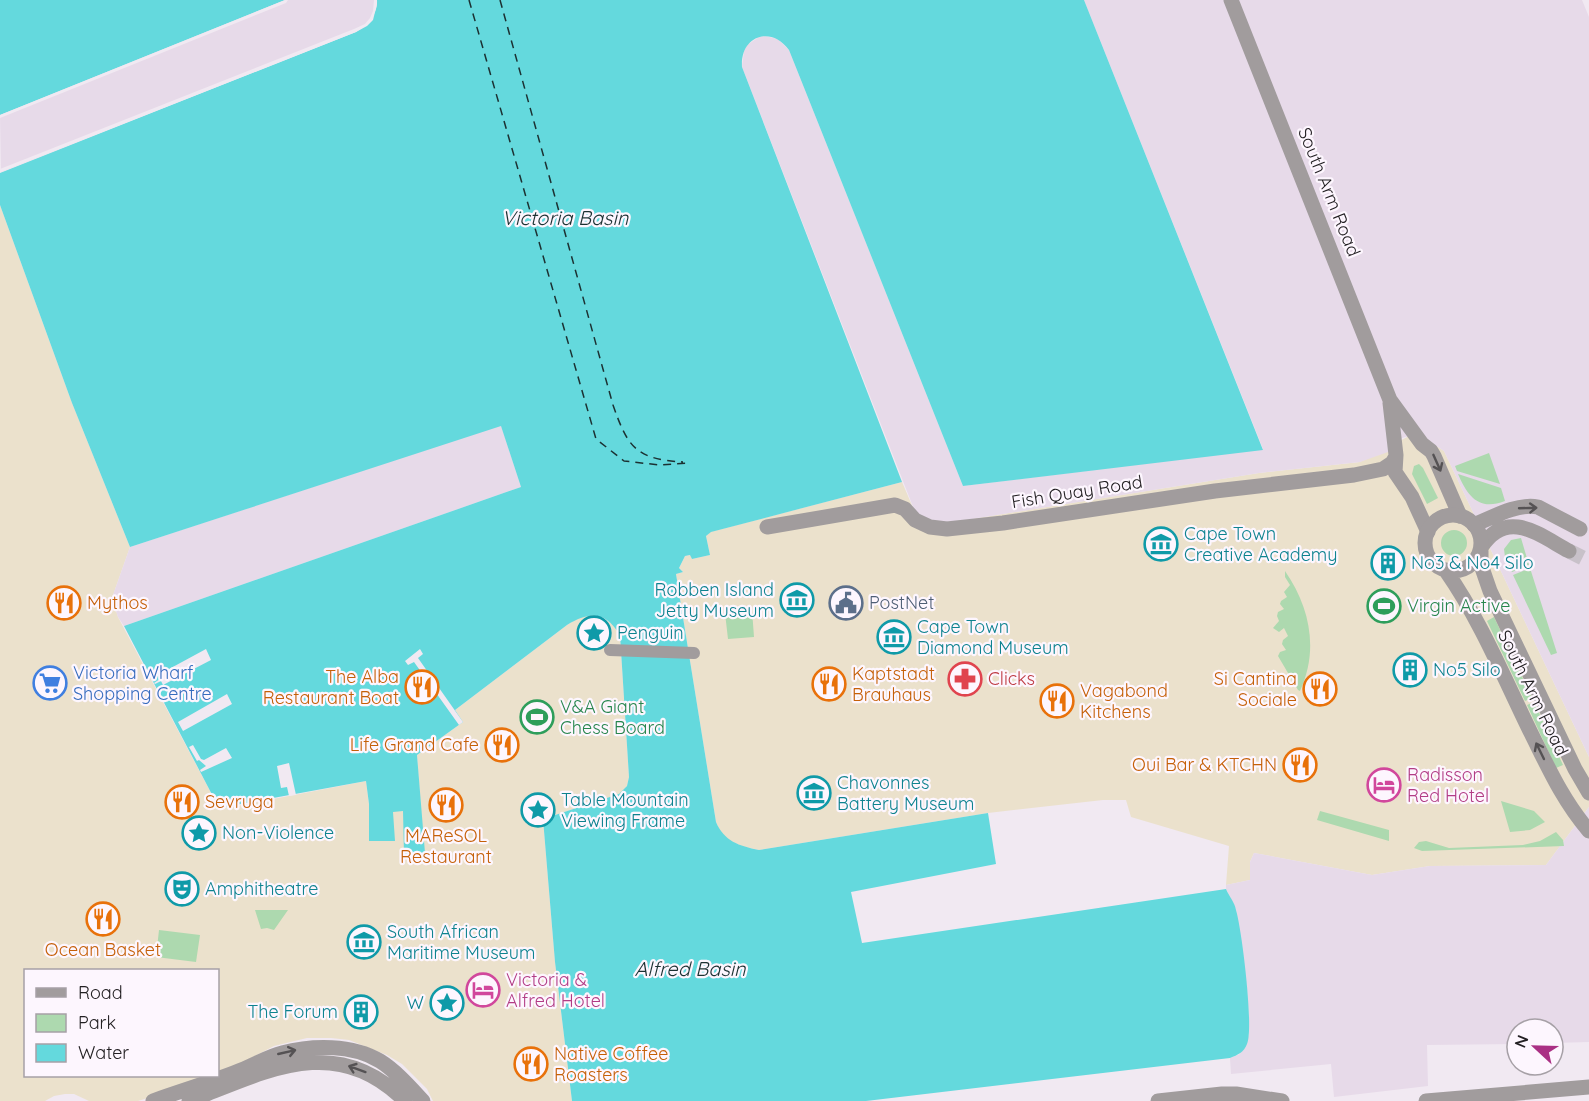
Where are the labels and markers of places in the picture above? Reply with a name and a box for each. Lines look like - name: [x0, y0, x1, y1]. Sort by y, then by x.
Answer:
- place label: Cape Town Creative Academy: [1184, 522, 1337, 566]
- museum icon: Cape Town Creative Academy: [1143, 526, 1179, 562]
- building icon: No3 & No4 Silo: [1370, 545, 1406, 581]
- place label: No3 & No4 Silo: [1411, 551, 1534, 574]
- place label: Robben Island Jetty Museum: [655, 578, 774, 622]
- museum icon: Robben Island Jetty Museum: [779, 582, 815, 618]
- restaurant icon: Mythos: [46, 585, 82, 621]
- public building icon: PostNet: [828, 585, 864, 621]
- sports icon: Virgin Active: [1366, 588, 1402, 624]
- place label: Mythos: [87, 591, 148, 614]
- place label: PostNet: [869, 591, 934, 614]
- place label: Virgin Active: [1407, 594, 1510, 617]
- place icon: Penguin: [576, 615, 612, 651]
- place label: Cape Town Diamond Museum: [917, 615, 1069, 659]
- museum icon: Cape Town Diamond Museum: [876, 619, 912, 655]
- place label: Penguin: [617, 621, 684, 644]
- building icon: No5 Silo: [1392, 652, 1428, 688]
- place label: No5 Silo: [1433, 658, 1501, 681]
- place label: Victoria Wharf Shopping Centre: [73, 661, 212, 705]
- pharmacy icon: Clicks: [947, 661, 983, 697]
- place label: Kaptstadt Brauhaus: [852, 662, 935, 706]
- supermarket icon: Victoria Wharf Shopping Centre: [32, 665, 68, 701]
- place label: The Alba Restaurant Boat: [263, 665, 399, 709]
- restaurant icon: Kaptstadt Brauhaus: [811, 666, 847, 702]
- place label: Clicks: [988, 667, 1035, 690]
- place label: Si Cantina Sociale: [1214, 667, 1297, 711]
- restaurant icon: The Alba Restaurant Boat: [404, 669, 440, 705]
- restaurant icon: Si Cantina Sociale: [1302, 671, 1338, 707]
- place label: Vagabond Kitchens: [1080, 679, 1168, 723]
- restaurant icon: Vagabond Kitchens: [1039, 683, 1075, 719]
- place label: V&A Giant Chess Board: [560, 695, 665, 739]
- sports icon: V&A Giant Chess Board: [519, 699, 555, 735]
- restaurant icon: Life Grand Cafe: [484, 727, 520, 763]
- place label: Life Grand Cafe: [350, 733, 479, 756]
- restaurant icon: Oui Bar & KTCHN: [1282, 747, 1318, 783]
- place label: Oui Bar & KTCHN: [1132, 753, 1277, 776]
- place label: Radisson Red Hotel: [1407, 763, 1489, 807]
- hotel icon: Radisson Red Hotel: [1366, 767, 1402, 803]
- place label: Chavonnes Battery Museum: [837, 771, 974, 815]
- museum icon: Chavonnes Battery Museum: [796, 775, 832, 811]
- restaurant icon: Sevruga: [164, 784, 200, 820]
- restaurant icon: MAReSOL Restaurant: [428, 787, 464, 823]
- place label: Table Mountain Viewing Frame: [561, 788, 689, 832]
- place label: Sevruga: [205, 790, 274, 813]
- place icon: Table Mountain Viewing Frame: [520, 792, 556, 828]
- place icon: Non-Violence: [181, 815, 217, 851]
- place label: Non-Violence: [222, 821, 334, 844]
- place label: MAReSOL Restaurant: [400, 824, 492, 868]
- theatre icon: Amphitheatre: [164, 871, 200, 907]
- place label: Amphitheatre: [205, 877, 318, 900]
- restaurant icon: Ocean Basket: [85, 901, 121, 937]
- place label: South African Maritime Museum: [387, 920, 535, 964]
- museum icon: South African Maritime Museum: [346, 924, 382, 960]
- place label: Ocean Basket: [45, 938, 161, 961]
- place label: Victoria & Alfred Hotel: [506, 968, 605, 1012]
- hotel icon: Victoria & Alfred Hotel: [465, 972, 501, 1008]
- place icon: W: [429, 985, 465, 1021]
- place label: W: [407, 991, 424, 1014]
- building icon: The Forum: [343, 994, 379, 1030]
- place label: The Forum: [247, 1000, 338, 1023]
- place label: Native Coffee Roasters: [554, 1042, 668, 1086]
- restaurant icon: Native Coffee Roasters: [513, 1046, 549, 1082]

